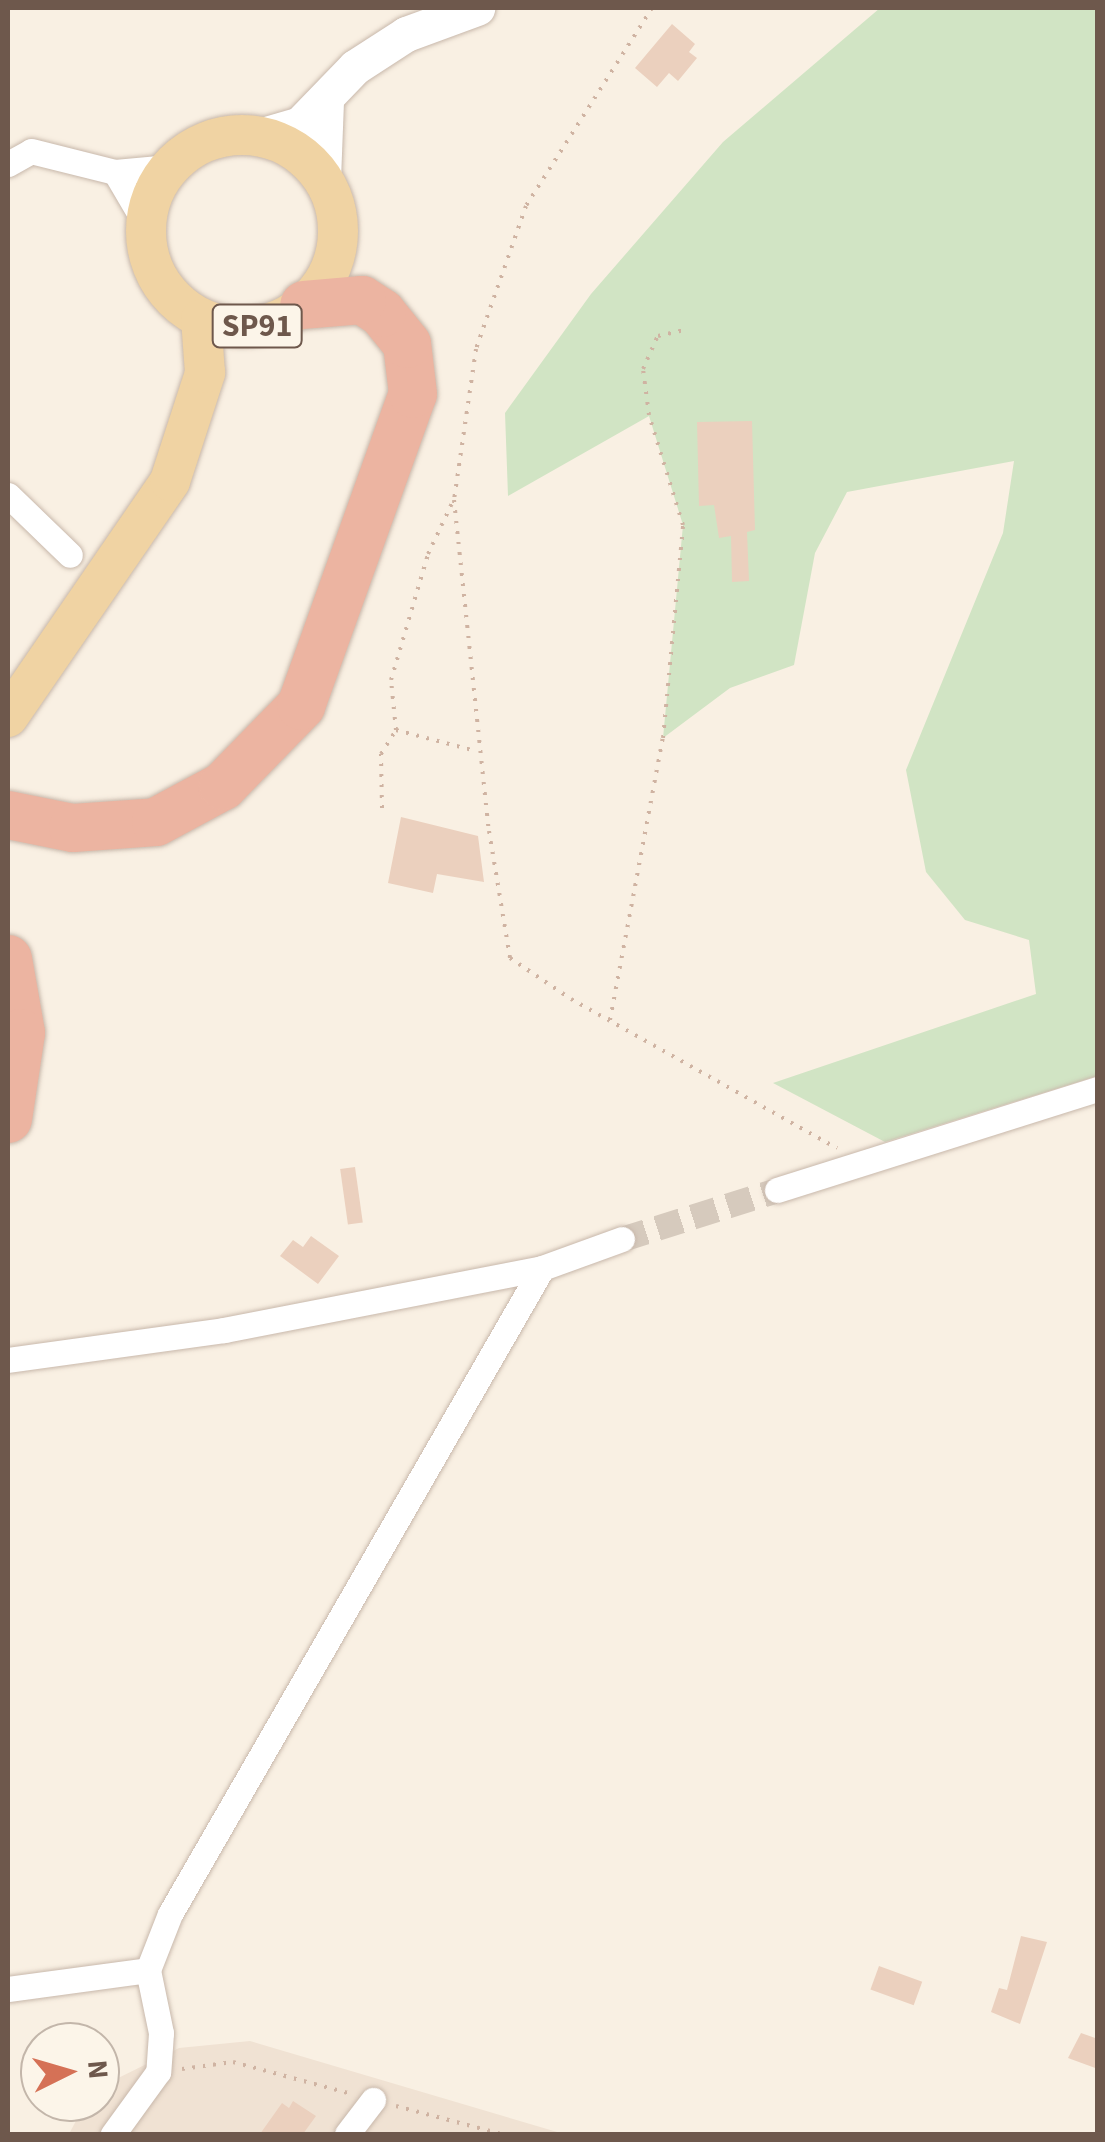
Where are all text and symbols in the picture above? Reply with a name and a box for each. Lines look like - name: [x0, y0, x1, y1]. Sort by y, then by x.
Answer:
- road number: SP91: [210, 299, 304, 353]
- north arrow: [20, 2022, 120, 2122]
- text: N: [77, 2059, 119, 2081]

